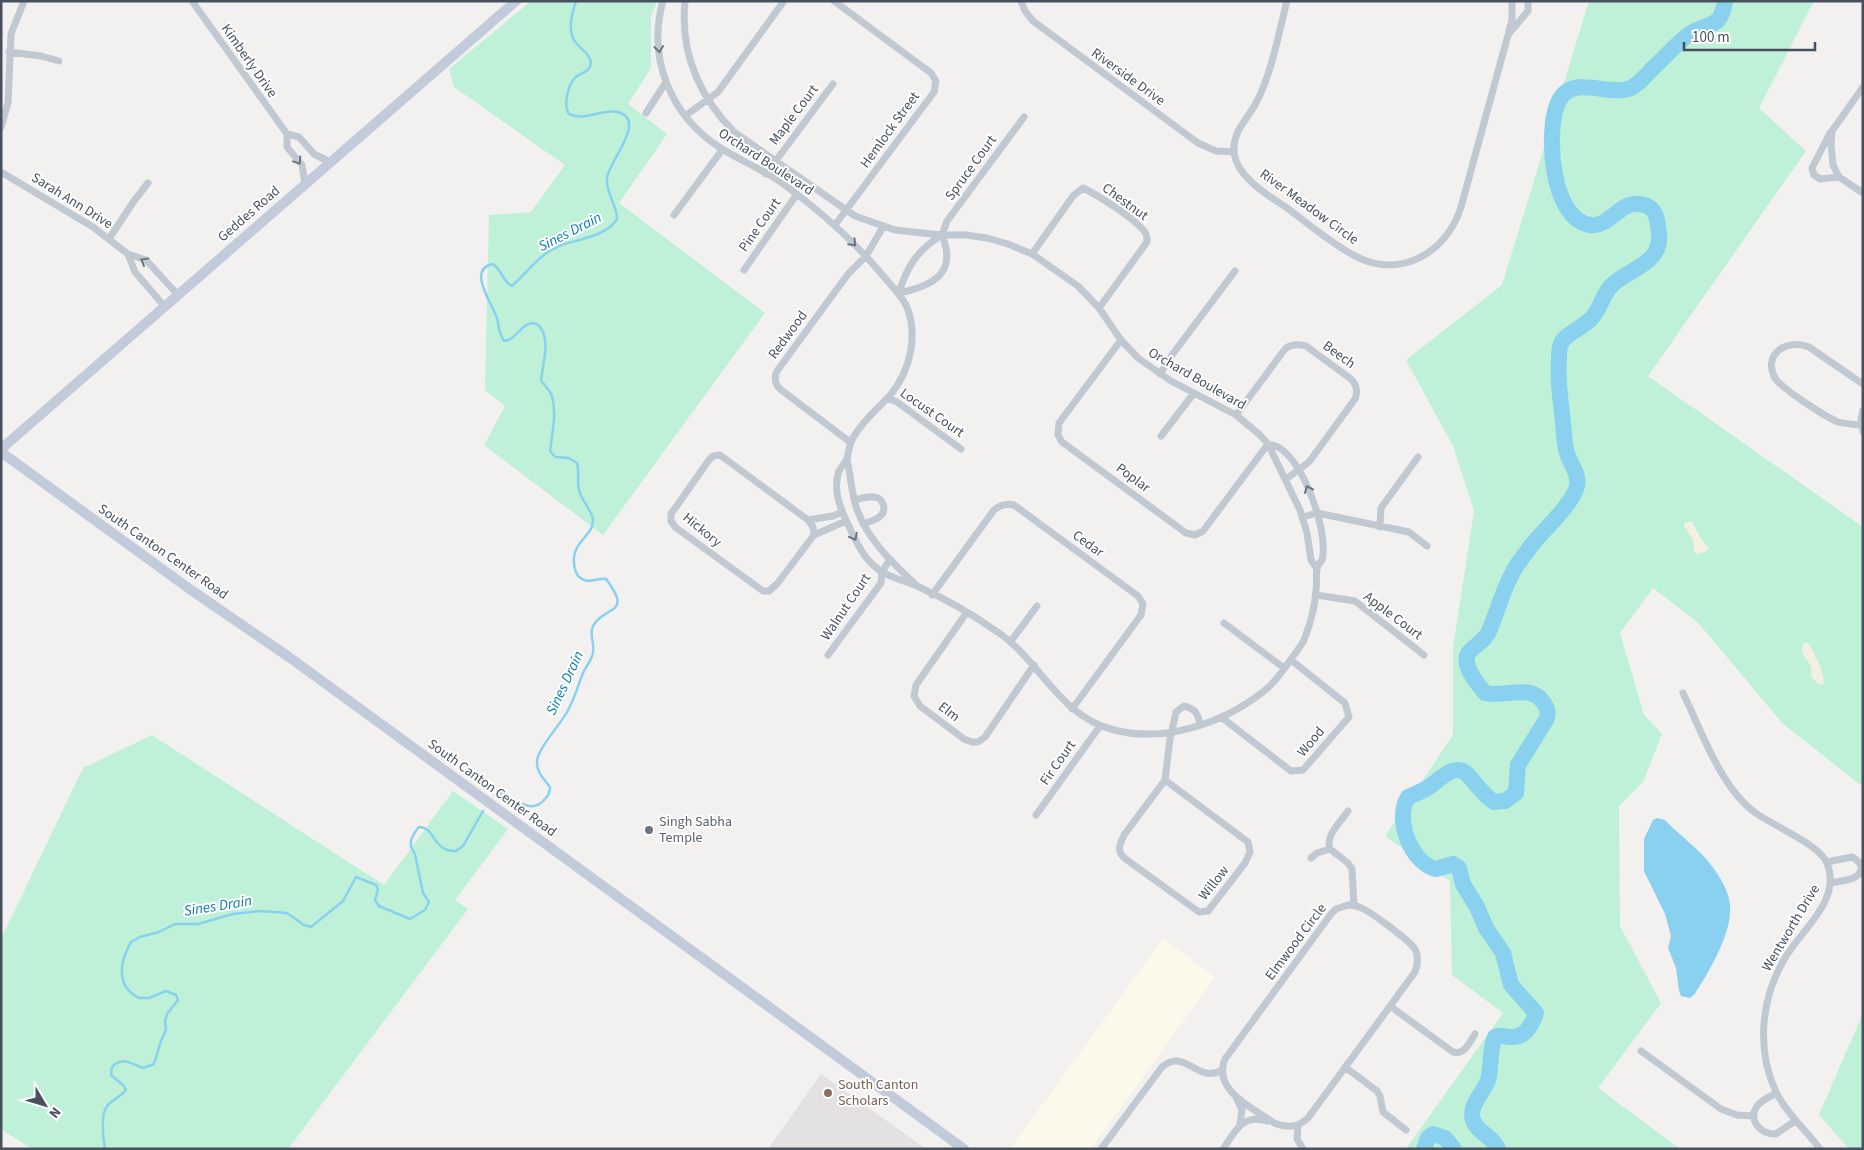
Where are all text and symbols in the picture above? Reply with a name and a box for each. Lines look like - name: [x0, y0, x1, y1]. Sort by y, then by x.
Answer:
- street label: Kimberly Drive: [216, 20, 282, 102]
- scale bar: [1684, 20, 1815, 52]
- text: 100 m: [1692, 27, 1730, 48]
- street label: Riverside Drive: [1087, 43, 1169, 111]
- one-way arrow: [653, 46, 664, 54]
- street label: Maple Court: [765, 80, 824, 149]
- street label: Hemlock Street: [855, 87, 925, 172]
- street label: Orchard Boulevard: [714, 124, 818, 200]
- street label: Spruce Court: [940, 131, 1002, 205]
- one-way arrow: [291, 156, 301, 165]
- street label: River Meadow Circle: [1256, 164, 1363, 250]
- street label: Sarah Ann Drive: [27, 168, 117, 234]
- street label: Chestnut: [1098, 178, 1152, 226]
- street label: Geddes Road: [213, 181, 285, 247]
- street label: Pine Court: [734, 194, 786, 256]
- water label: Sines Drain: [535, 207, 605, 257]
- one-way arrow: [847, 237, 856, 246]
- one-way arrow: [140, 258, 149, 268]
- street label: Redwood: [764, 307, 812, 363]
- street label: Beech: [1319, 336, 1359, 374]
- street label: Orchard Boulevard: [1144, 343, 1250, 415]
- street label: Locust Court: [896, 384, 968, 443]
- street label: Poplar: [1112, 458, 1154, 498]
- one-way arrow: [1303, 485, 1314, 494]
- street label: South Canton Center Road: [94, 499, 232, 605]
- street label: Hickory: [678, 508, 726, 552]
- street label: Cedar: [1068, 526, 1108, 562]
- one-way arrow: [848, 531, 858, 540]
- street label: Walnut Court: [816, 569, 876, 645]
- street label: Apple Court: [1359, 587, 1427, 645]
- water label: Sines Drain: [541, 647, 589, 719]
- street label: Elm: [934, 697, 964, 727]
- street label: Wood: [1292, 723, 1330, 761]
- street label: South Canton Center Road: [423, 734, 561, 842]
- street label: Fir Court: [1035, 736, 1081, 790]
- place label: Singh Sabha Temple: [659, 812, 732, 848]
- marker: Singh Sabha Temple: [643, 824, 655, 836]
- street label: Willow: [1194, 861, 1234, 905]
- street label: Wentworth Drive: [1757, 881, 1825, 975]
- water label: Sines Drain: [182, 890, 254, 922]
- street label: Elmwood Circle: [1261, 899, 1332, 985]
- place label: South Canton Scholars: [838, 1075, 918, 1111]
- north arrow: [20, 1080, 70, 1130]
- marker: South Canton Scholars: [822, 1087, 834, 1099]
- text: N: [44, 1103, 65, 1122]

